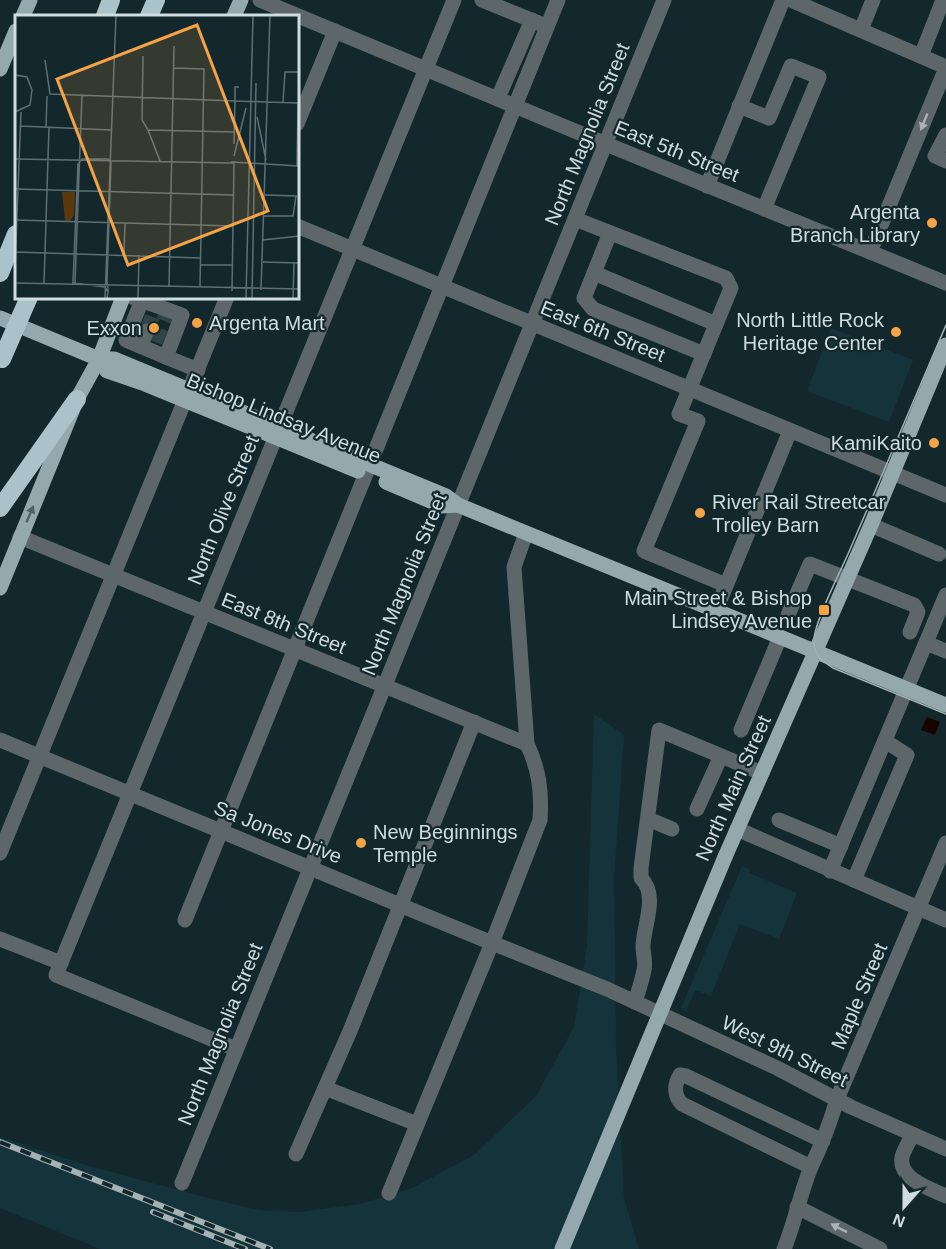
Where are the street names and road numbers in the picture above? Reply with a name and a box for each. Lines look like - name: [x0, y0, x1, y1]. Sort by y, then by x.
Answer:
- street label: North Magnolia Street: [540, 39, 634, 228]
- street label: East 5th Street: [612, 116, 743, 186]
- street label: East 6th Street: [538, 296, 669, 366]
- street label: Bishop Lindsay Avenue: [184, 369, 384, 467]
- street label: North Olive Street: [183, 432, 263, 588]
- street label: North Magnolia Street: [357, 489, 451, 678]
- street label: East 8th Street: [219, 588, 350, 658]
- street label: North Main Street: [691, 712, 775, 864]
- street label: Sa Jones Drive: [211, 796, 345, 868]
- street label: North Magnolia Street: [173, 939, 267, 1128]
- street label: Maple Street: [827, 939, 891, 1052]
- street label: West 9th Street: [718, 1011, 852, 1091]

